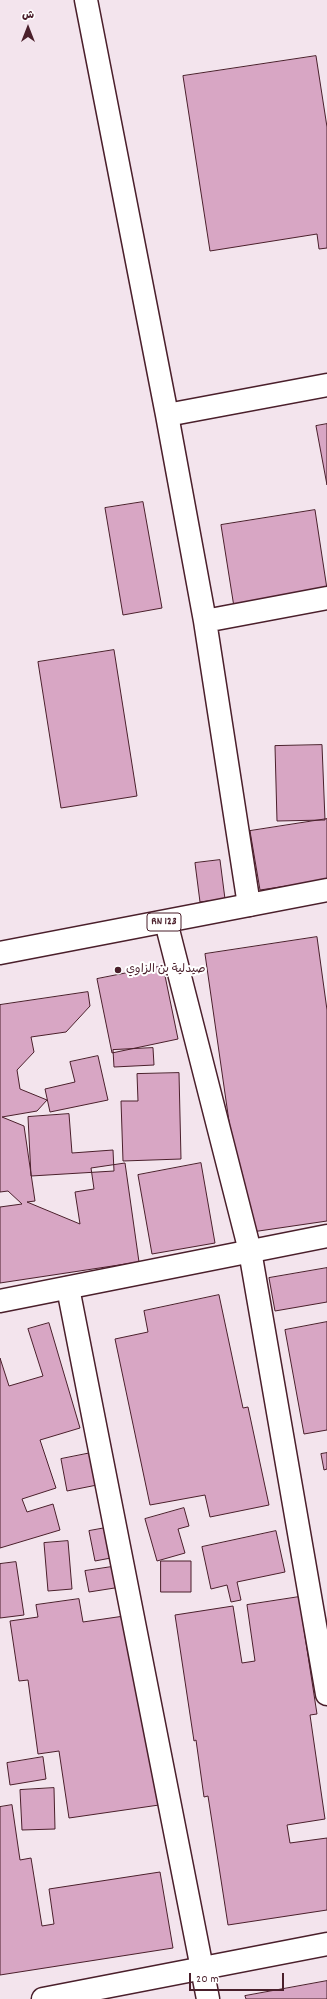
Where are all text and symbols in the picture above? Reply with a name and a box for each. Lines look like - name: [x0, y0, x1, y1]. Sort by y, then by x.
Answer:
- north arrow: [8, 8, 48, 48]
- text: ش: [22, 8, 34, 24]
- road number: RN 123: [147, 913, 181, 931]
- place label: صيدلية بن الزاوي: [126, 963, 206, 977]
- marker: صيدلية بن الزاوي: [113, 965, 123, 975]
- scale bar: [191, 1965, 286, 1991]
- text: 20 m: [196, 1971, 219, 1988]

